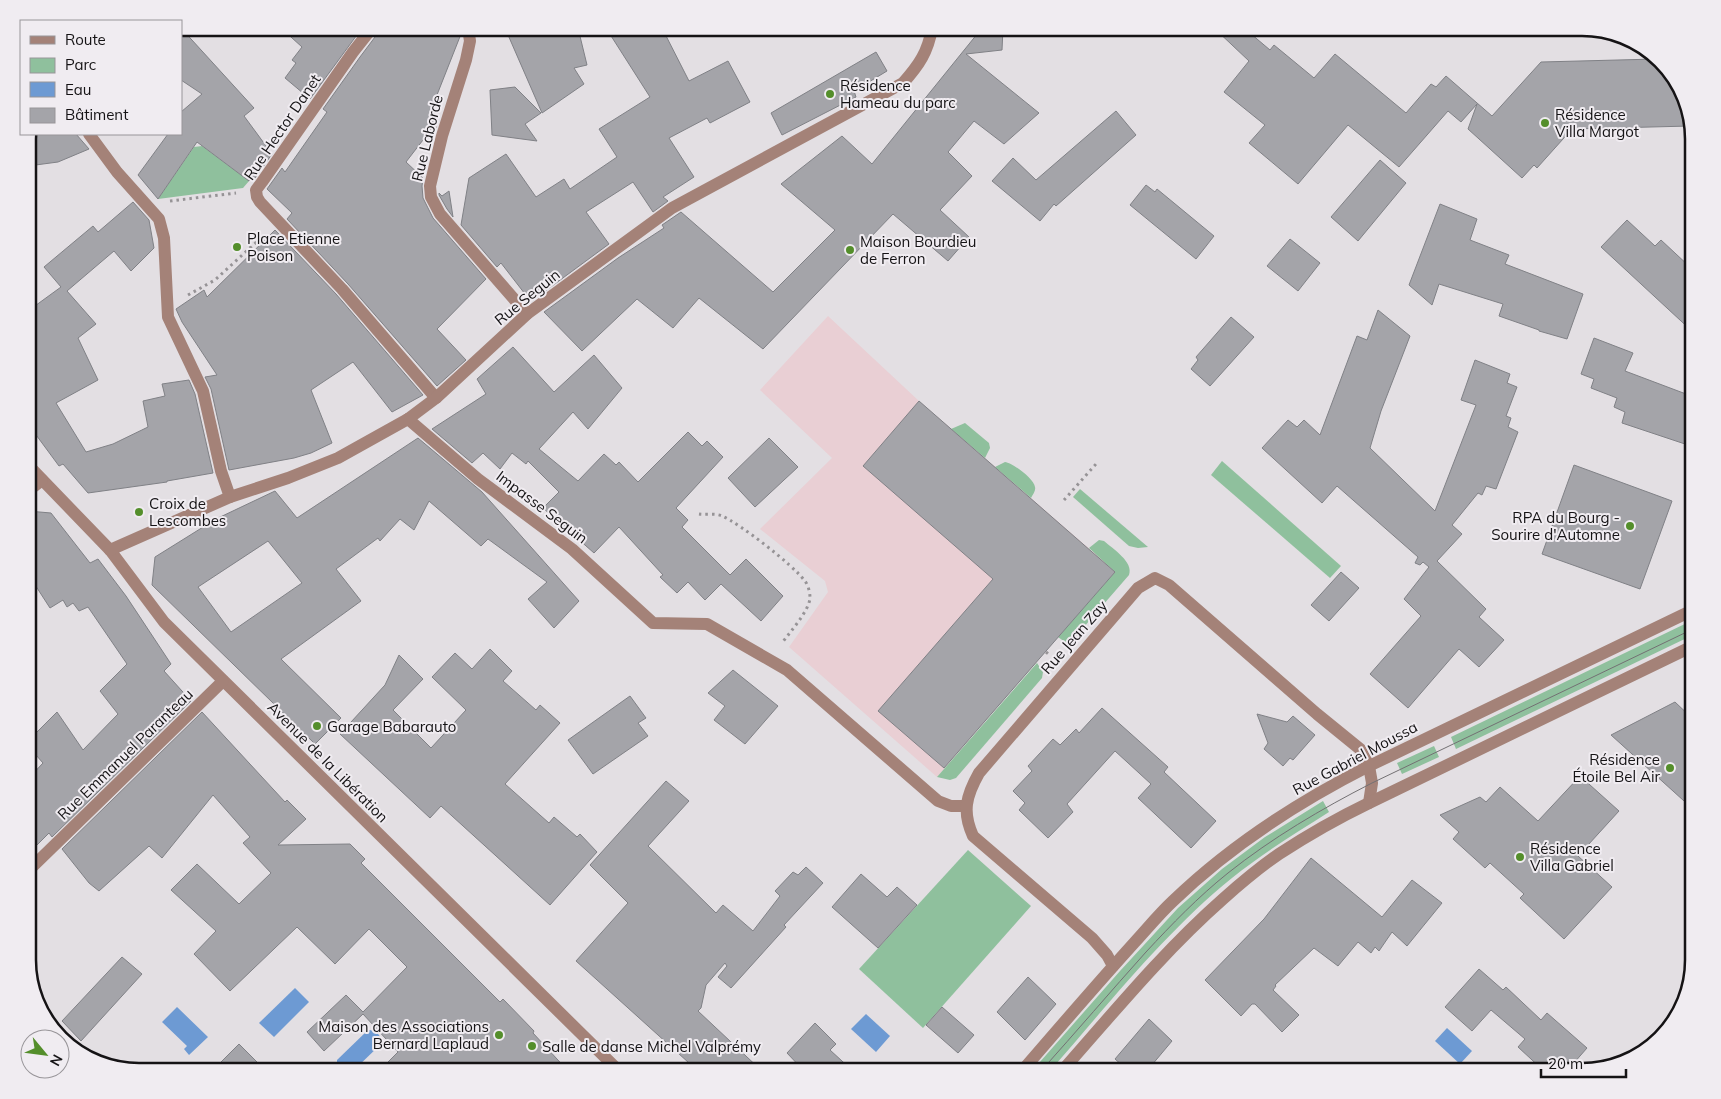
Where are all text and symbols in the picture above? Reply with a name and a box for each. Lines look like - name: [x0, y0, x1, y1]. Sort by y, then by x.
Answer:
- legend: [20, 20, 182, 135]
- text: Route: [65, 30, 106, 49]
- text: Parc: [65, 55, 96, 74]
- street label: Rue Hector Danet: [240, 70, 324, 184]
- place label: Résidence Hameau du parc: [840, 76, 956, 112]
- text: Eau: [65, 80, 91, 99]
- marker: Résidence Hameau du parc: [824, 88, 836, 100]
- street label: Rue Laborde: [407, 93, 447, 183]
- text: Bâtiment: [65, 105, 128, 124]
- place label: Résidence Villa Margot: [1555, 105, 1639, 141]
- marker: Résidence Villa Margot: [1539, 117, 1551, 129]
- place label: Place Etienne Poison: [247, 229, 340, 265]
- place label: Maison Bourdieu de Ferron: [860, 232, 976, 268]
- marker: Place Etienne Poison: [231, 241, 243, 253]
- marker: Maison Bourdieu de Ferron: [844, 244, 856, 256]
- street label: Rue Seguin: [490, 265, 564, 329]
- street label: Impasse Seguin: [493, 466, 591, 548]
- place label: Croix de Lescombes: [149, 494, 226, 530]
- marker: Croix de Lescombes: [133, 506, 145, 518]
- place label: RPA du Bourg - Sourire d'Automne: [1491, 508, 1620, 544]
- marker: RPA du Bourg - Sourire d'Automne: [1624, 520, 1636, 532]
- street label: Rue Jean Zay: [1037, 596, 1111, 678]
- street label: Rue Emmanuel Paranteau: [53, 684, 197, 824]
- street label: Avenue de la Libération: [264, 698, 392, 826]
- place label: Garage Babarauto: [327, 717, 456, 736]
- street label: Rue Gabriel Moussa: [1289, 717, 1421, 799]
- marker: Garage Babarauto: [311, 720, 323, 732]
- place label: Résidence Étoile Bel Air: [1572, 750, 1661, 786]
- marker: Résidence Étoile Bel Air: [1664, 762, 1676, 774]
- place label: Résidence Villa Gabriel: [1530, 839, 1614, 875]
- marker: Résidence Villa Gabriel: [1514, 851, 1526, 863]
- place label: Maison des Associations Bernard Laplaud: [318, 1017, 489, 1053]
- north arrow: [20, 1029, 70, 1079]
- marker: Maison des Associations Bernard Laplaud: [493, 1029, 505, 1041]
- place label: Salle de danse Michel Valprémy: [542, 1037, 761, 1056]
- marker: Salle de danse Michel Valprémy: [526, 1040, 538, 1052]
- scale bar: [1541, 1046, 1626, 1078]
- text: N: [46, 1051, 67, 1069]
- text: 20 m: [1548, 1054, 1583, 1073]

